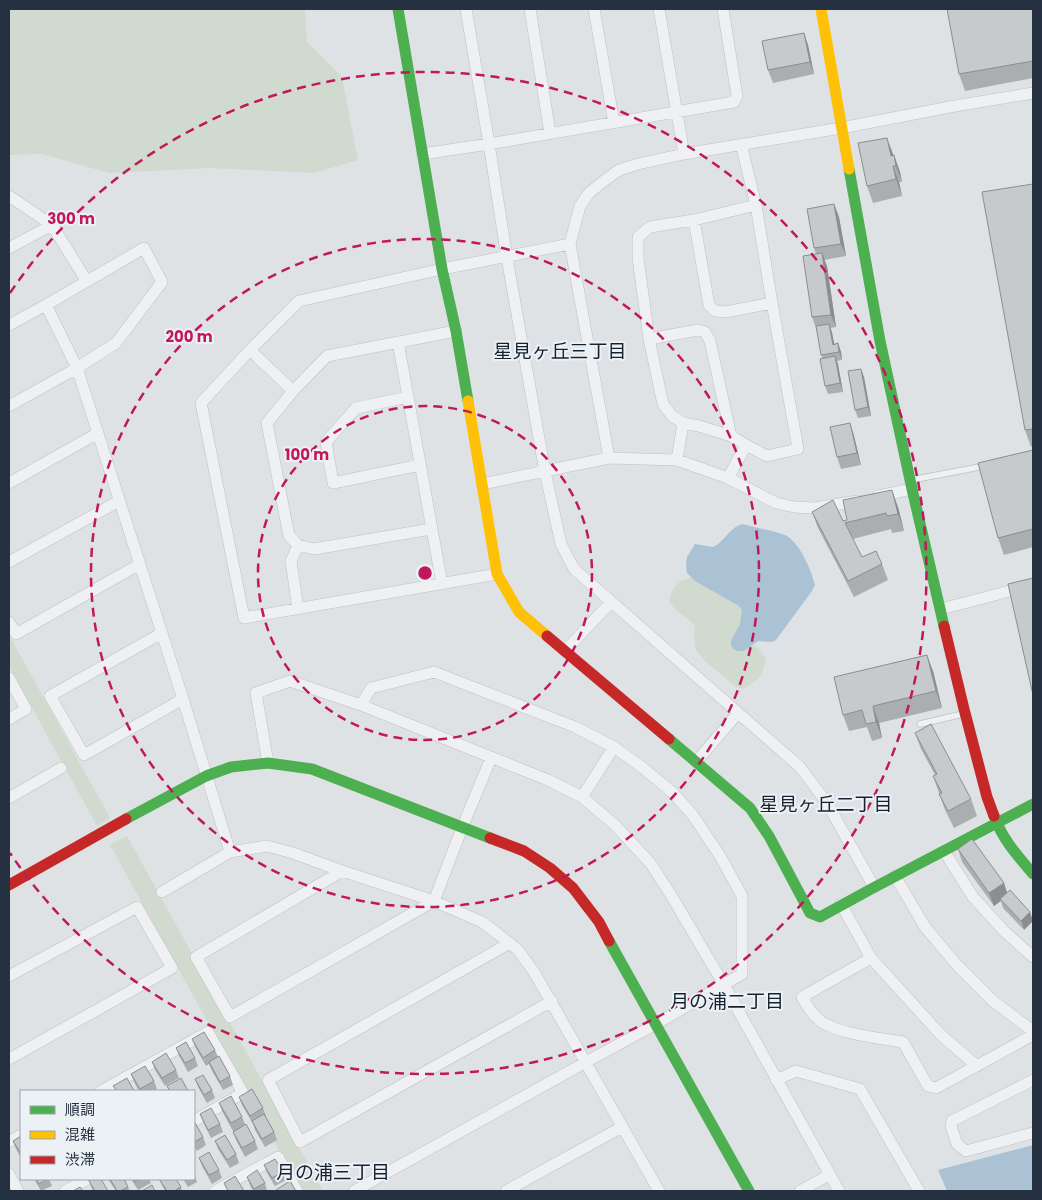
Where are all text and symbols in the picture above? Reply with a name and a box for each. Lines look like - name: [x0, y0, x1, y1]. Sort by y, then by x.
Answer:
- text: 300 m: [47, 208, 95, 229]
- text: 200 m: [165, 326, 213, 347]
- district label: 星見ヶ丘三丁目: [493, 338, 627, 365]
- text: 100 m: [285, 444, 329, 465]
- centre of rings: [416, 564, 434, 582]
- district label: 星見ヶ丘二丁目: [759, 791, 893, 818]
- district label: 月の浦二丁目: [670, 988, 784, 1015]
- legend: [20, 1090, 195, 1180]
- text: 順調: [65, 1099, 95, 1120]
- text: 混雑: [65, 1124, 95, 1145]
- text: 渋滞: [65, 1149, 95, 1170]
- district label: 月の浦三丁目: [276, 1159, 390, 1186]

